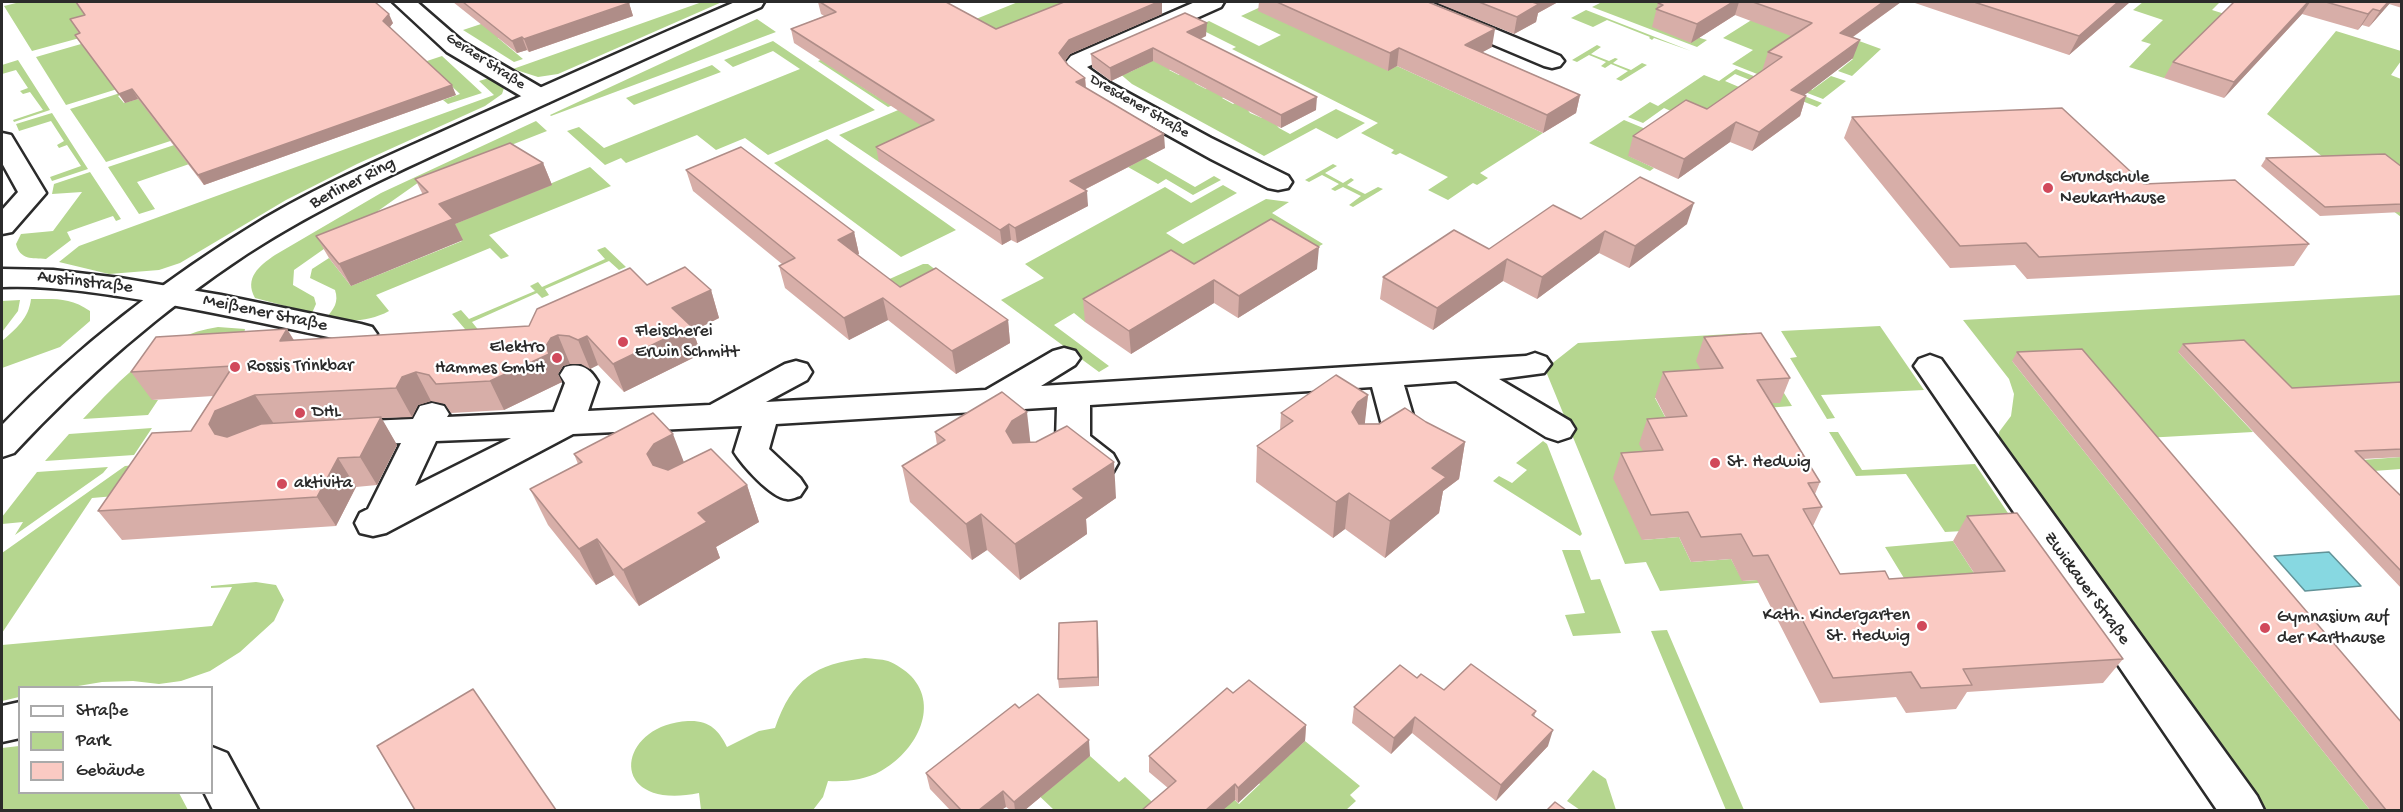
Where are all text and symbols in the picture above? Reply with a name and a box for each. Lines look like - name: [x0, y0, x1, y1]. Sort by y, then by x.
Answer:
- street label: Geraer Straße: [442, 30, 528, 94]
- street label: Dresdener Straße: [1086, 71, 1192, 143]
- street label: Berliner Ring: [307, 153, 399, 215]
- place label: Grundschule Neukarthause: [2060, 167, 2165, 210]
- marker: Grundschule Neukarthause: [2041, 181, 2055, 195]
- street label: Austinstraße: [36, 266, 134, 300]
- street label: Meißener Straße: [201, 290, 329, 338]
- place label: Fleischerei Erwin Schmitt: [635, 321, 739, 364]
- marker: Fleischerei Erwin Schmitt: [616, 335, 630, 349]
- place label: Elektro Hammes GmbH: [435, 337, 545, 380]
- marker: Elektro Hammes GmbH: [550, 351, 564, 365]
- place label: Rossis Trinkbar: [247, 356, 353, 378]
- marker: Rossis Trinkbar: [228, 360, 242, 374]
- place label: DHL: [312, 402, 341, 424]
- marker: DHL: [293, 406, 307, 420]
- place label: St. Hedwig: [1727, 452, 1811, 474]
- marker: St. Hedwig: [1708, 456, 1722, 470]
- place label: aktivita: [294, 473, 352, 495]
- marker: aktivita: [275, 477, 289, 491]
- street label: Zwickauer Straße: [2038, 528, 2134, 650]
- place label: Kath. Kindergarten St. Hedwig: [1763, 605, 1910, 648]
- place label: Gymnasium auf der Karthause: [2277, 607, 2389, 650]
- marker: Kath. Kindergarten St. Hedwig: [1915, 619, 1929, 633]
- marker: Gymnasium auf der Karthause: [2258, 621, 2272, 635]
- legend: [18, 686, 213, 794]
- text: Straße: [76, 701, 128, 722]
- text: Park: [76, 731, 110, 752]
- text: Gebäude: [76, 761, 144, 782]

